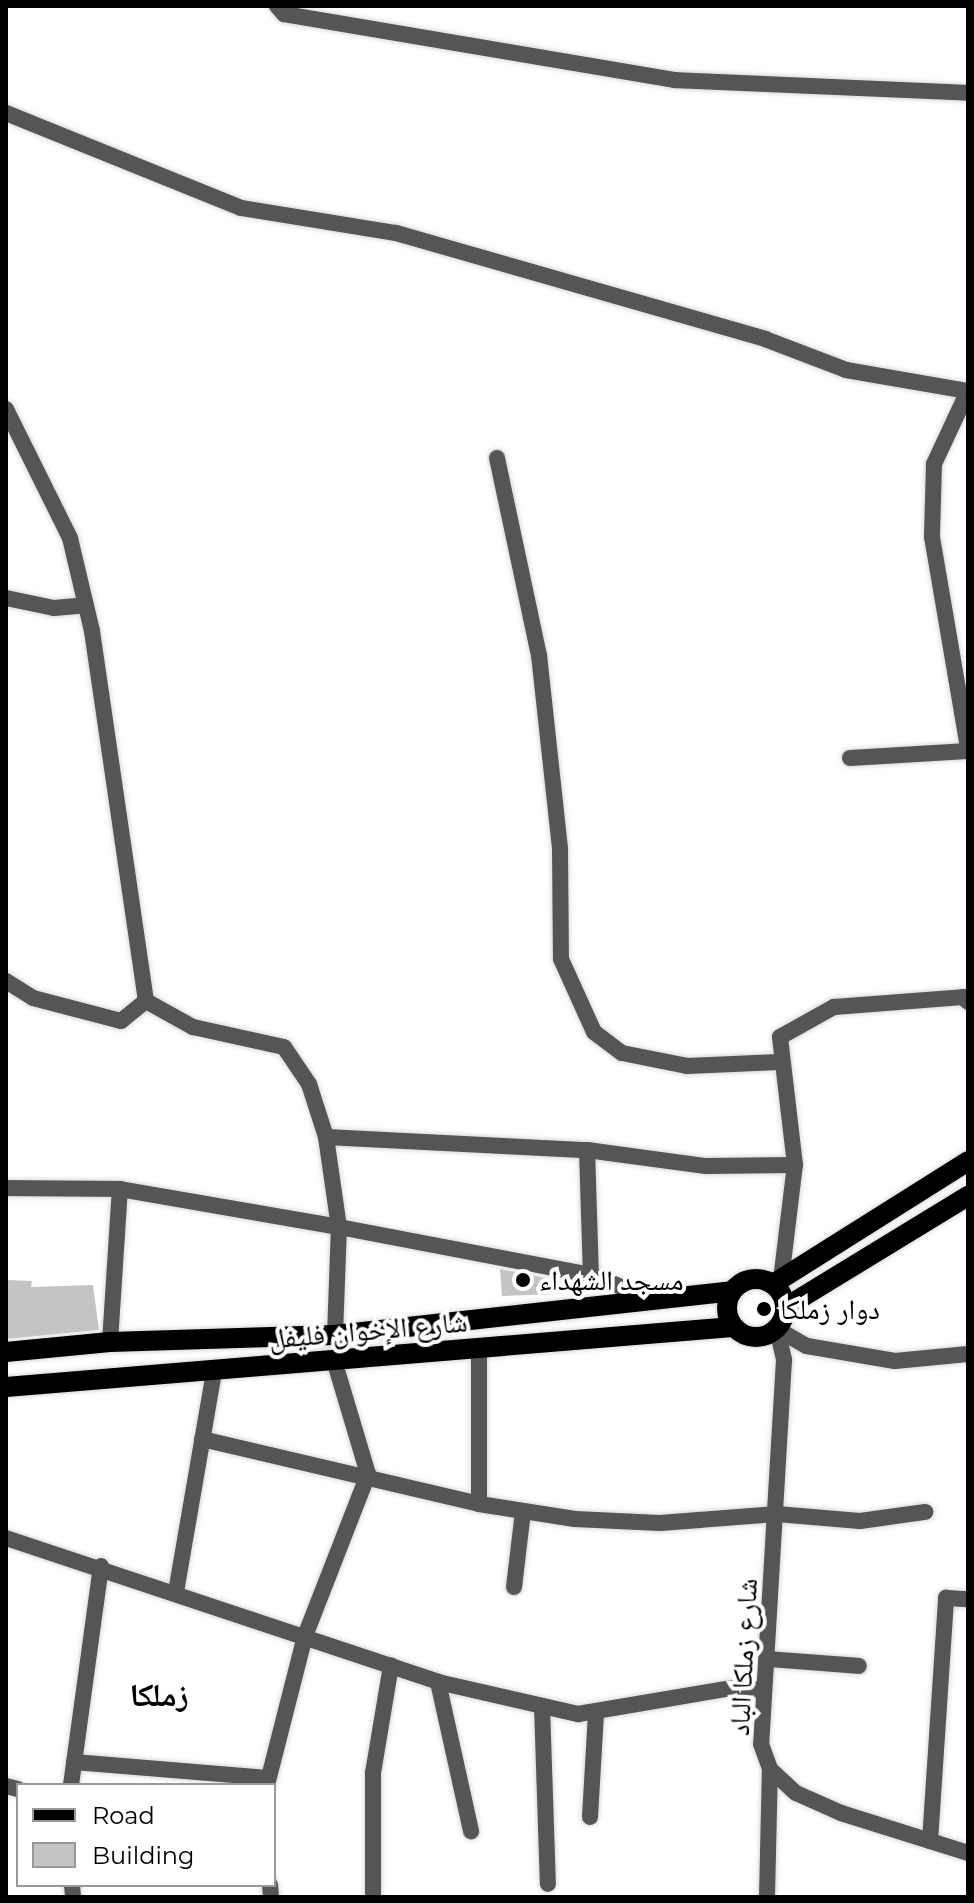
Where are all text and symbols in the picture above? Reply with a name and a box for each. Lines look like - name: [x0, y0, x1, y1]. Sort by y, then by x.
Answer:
- place label: مسجد الشهداء: [539, 1263, 684, 1297]
- marker: مسجد الشهداء: [514, 1271, 532, 1289]
- place label: دوار زملكا: [780, 1292, 880, 1326]
- marker: دوار زملكا: [755, 1300, 773, 1318]
- street label: شارع الإخوان فليفل: [267, 1305, 469, 1355]
- street label: شارع زملكا الباد: [722, 1577, 764, 1737]
- district label: زملكا: [129, 1676, 189, 1714]
- legend: [16, 1783, 276, 1887]
- text: Road: [92, 1801, 155, 1830]
- text: Building: [92, 1841, 195, 1870]

